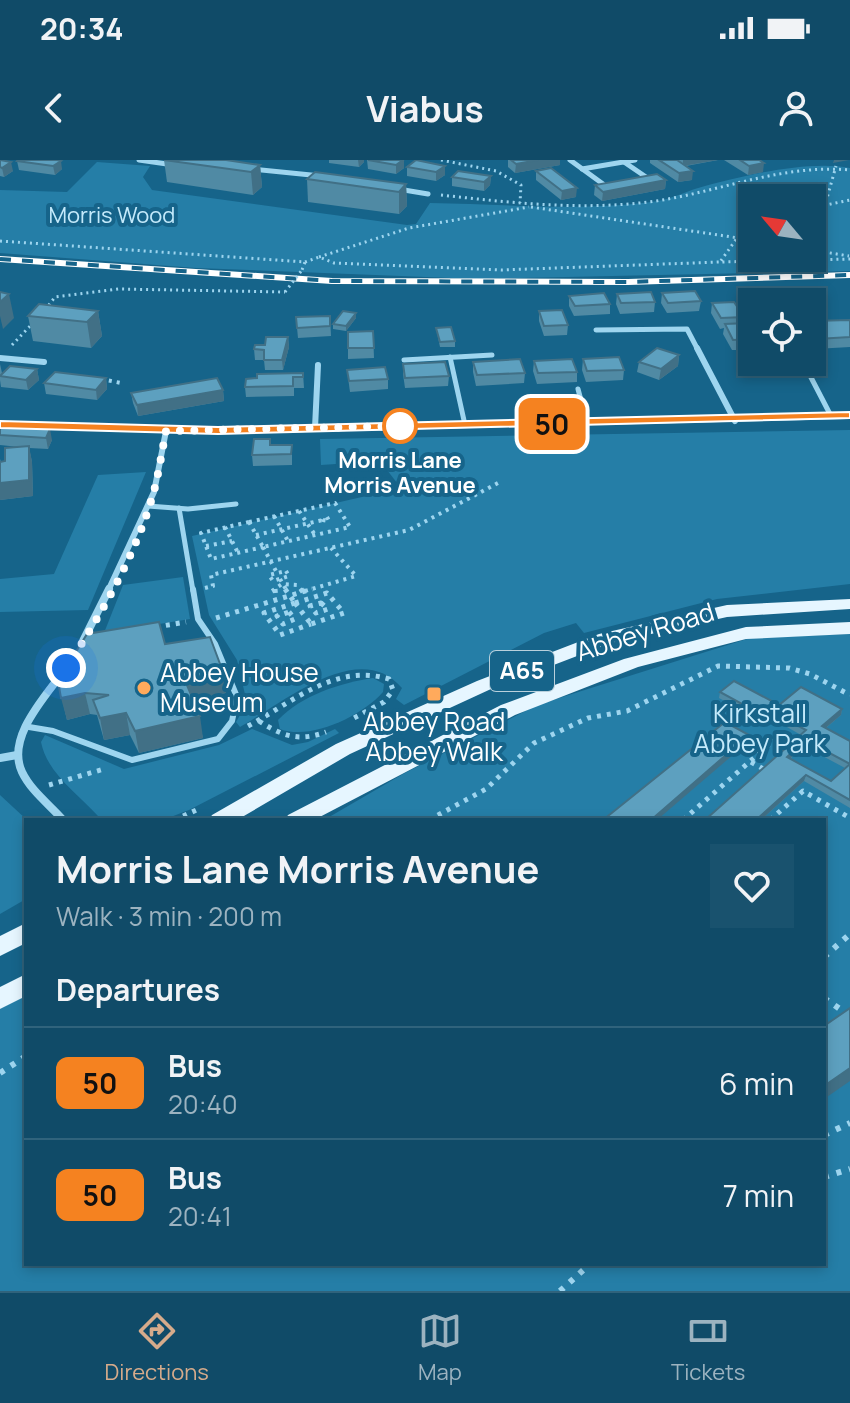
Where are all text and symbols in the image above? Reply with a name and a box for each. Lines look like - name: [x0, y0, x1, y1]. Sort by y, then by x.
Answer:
- text: 20:34: [40, 8, 124, 49]
- text: Viabus: [366, 84, 484, 133]
- icon: back: [32, 86, 76, 130]
- icon: person: [774, 86, 818, 130]
- north arrow: [738, 184, 826, 272]
- map controls: [738, 184, 826, 376]
- park label: Morris Wood: [49, 200, 175, 230]
- button: locate: [738, 288, 826, 376]
- line badge: 50: [516, 398, 588, 450]
- text: 50: [535, 405, 569, 443]
- marker: Morris Lane Morris Avenue: [383, 409, 417, 443]
- place label: Morris Lane Morris Avenue: [324, 445, 476, 500]
- street label: Abbey Road: [571, 593, 718, 669]
- your location: [46, 648, 86, 688]
- road number: A65: [490, 651, 554, 691]
- place label: Abbey House Museum: [160, 654, 319, 720]
- marker: Abbey House Museum: [135, 679, 153, 697]
- marker: Abbey Road Abbey Walk: [425, 685, 443, 703]
- park label: Kirkstall Abbey Park: [694, 695, 828, 761]
- place label: Abbey Road Abbey Walk: [363, 703, 505, 769]
- text: Morris Lane Morris Avenue: [56, 842, 539, 894]
- button: heart: [710, 844, 794, 928]
- text: Walk · 3 min · 200 m: [56, 898, 282, 934]
- text: Departures: [56, 969, 220, 1010]
- text: Bus: [168, 1045, 222, 1086]
- text: 6 min: [719, 1063, 794, 1104]
- text: 50: [83, 1064, 117, 1102]
- text: 20:40: [168, 1086, 238, 1122]
- text: Bus: [168, 1157, 222, 1198]
- text: 7 min: [723, 1175, 794, 1216]
- text: 50: [83, 1176, 117, 1214]
- text: 20:41: [168, 1198, 232, 1234]
- tab: Directions: [105, 1309, 209, 1387]
- tab: Map: [418, 1309, 462, 1387]
- tab: Tickets: [671, 1309, 745, 1387]

